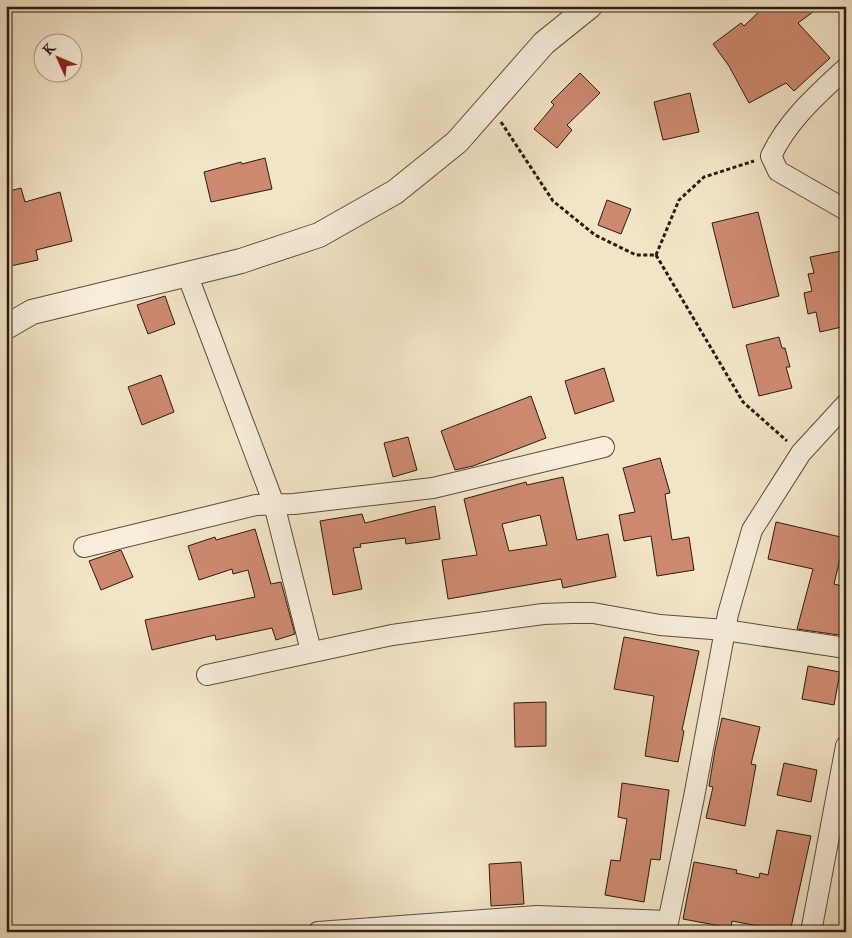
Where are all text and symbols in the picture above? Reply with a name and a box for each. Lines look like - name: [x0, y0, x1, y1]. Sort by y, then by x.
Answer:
- north arrow: [32, 32, 82, 82]
- text: K: [39, 39, 59, 59]

